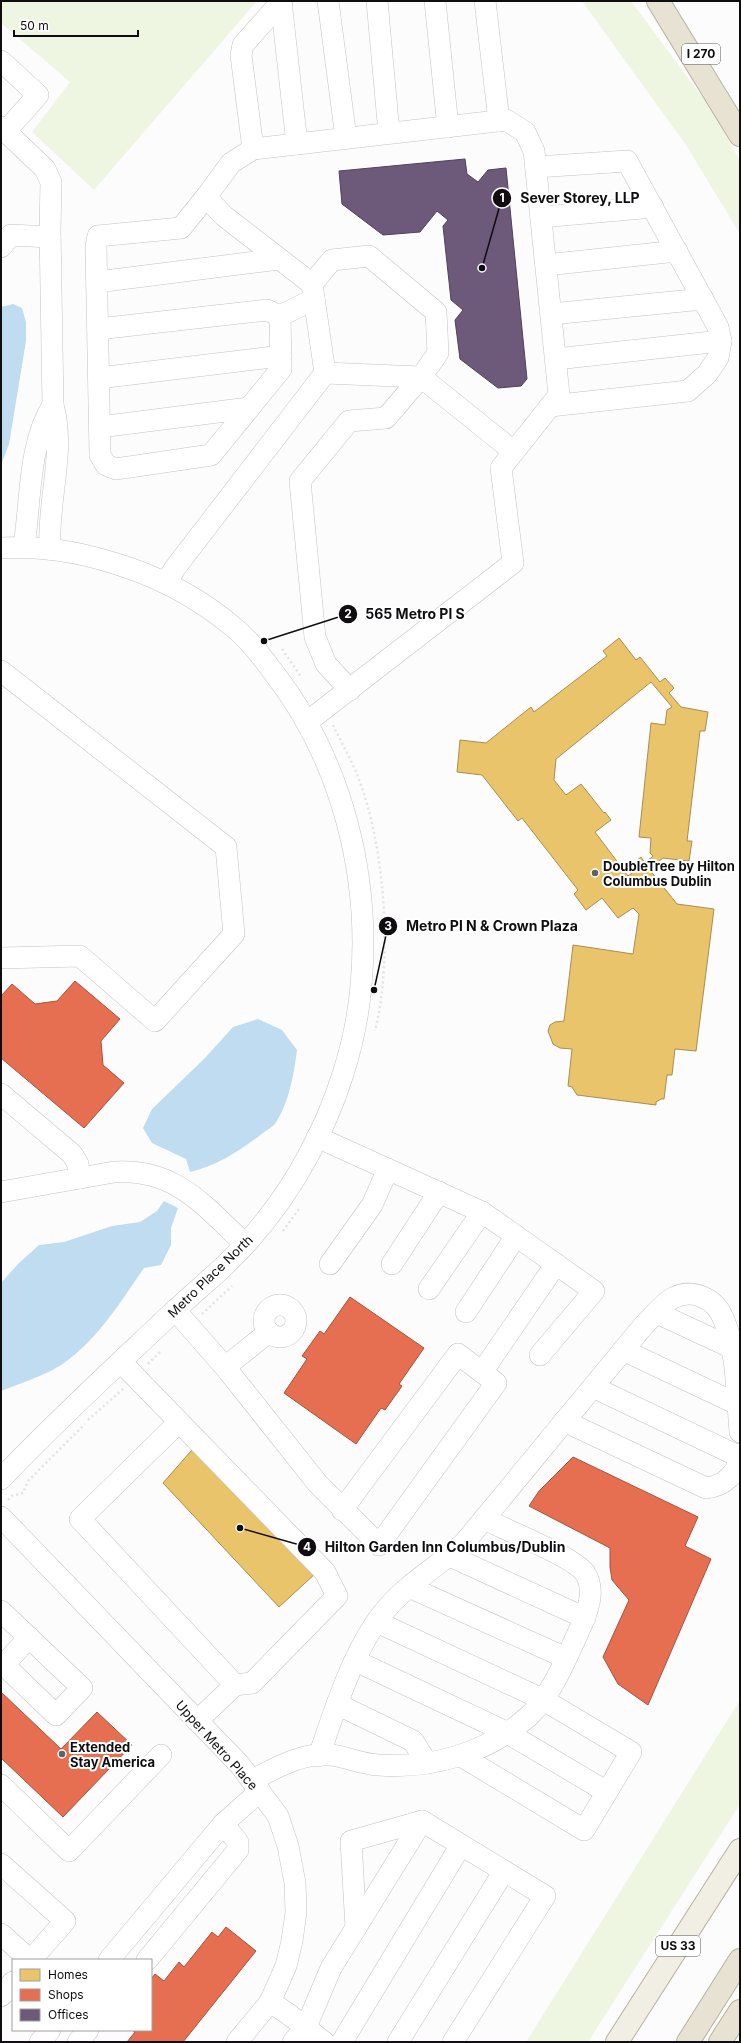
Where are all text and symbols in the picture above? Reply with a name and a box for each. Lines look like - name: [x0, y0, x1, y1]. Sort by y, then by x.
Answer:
- scale bar: [14, 12, 138, 38]
- text: 50 m: [20, 18, 49, 33]
- road number: I 270: [682, 44, 720, 64]
- callout: Sever Storey, LLP: [492, 185, 648, 211]
- text: Sever Storey, LLP: [520, 189, 640, 206]
- text: 1: [499, 190, 505, 205]
- callout: 565 Metro Pl S: [338, 601, 473, 627]
- text: 565 Metro Pl S: [365, 605, 465, 622]
- text: 2: [344, 606, 352, 621]
- place label: DoubleTree by Hilton Columbus Dublin: [603, 858, 735, 889]
- marker: DoubleTree by Hilton Columbus Dublin: [590, 868, 600, 878]
- callout: Metro Pl N & Crown Plaza: [378, 913, 586, 939]
- text: Metro Pl N & Crown Plaza: [406, 917, 578, 934]
- text: 3: [384, 918, 392, 933]
- street label: Metro Place North: [164, 1231, 256, 1321]
- callout: Hilton Garden Inn Columbus/Dublin: [297, 1534, 574, 1560]
- text: Hilton Garden Inn Columbus/Dublin: [325, 1538, 565, 1555]
- text: 4: [303, 1539, 311, 1554]
- street label: Upper Metro Place: [173, 1697, 261, 1793]
- place label: Extended Stay America: [70, 1739, 155, 1770]
- marker: Extended Stay America: [57, 1749, 67, 1759]
- road number: US 33: [656, 1936, 700, 1956]
- legend: [12, 1959, 152, 2031]
- text: Homes: [48, 1967, 88, 1982]
- text: Shops: [48, 1987, 84, 2002]
- text: Offices: [48, 2007, 89, 2022]

